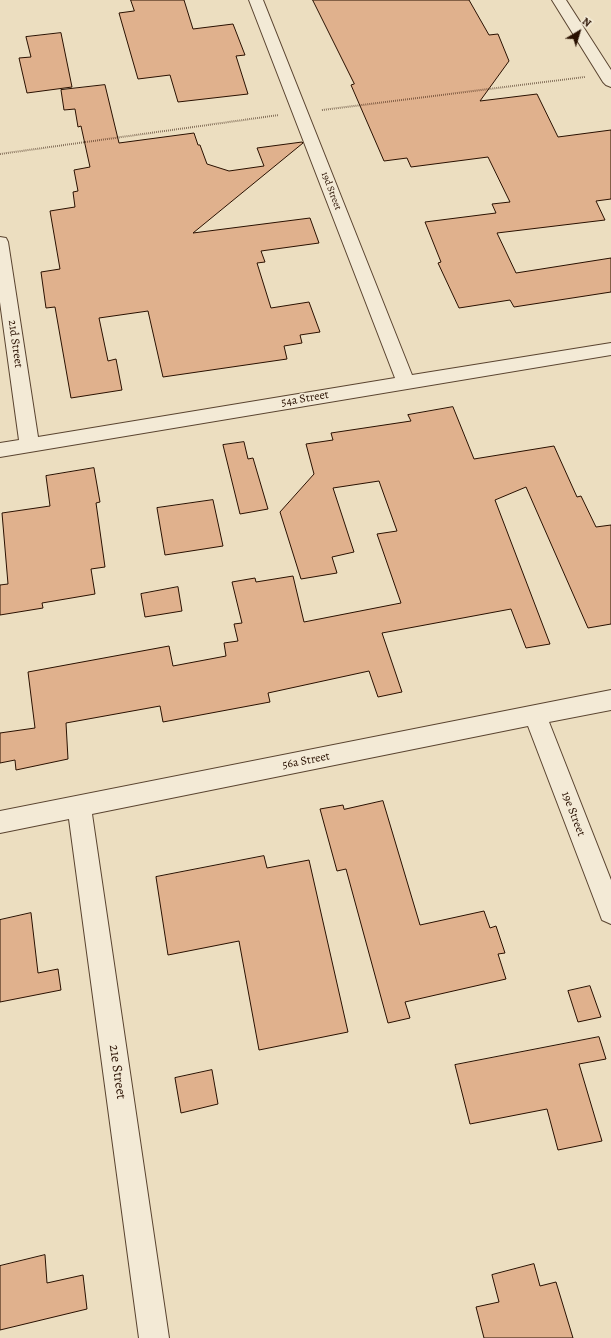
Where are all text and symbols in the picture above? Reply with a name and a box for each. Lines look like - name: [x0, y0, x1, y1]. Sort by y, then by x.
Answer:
- north arrow: [559, 12, 599, 52]
- text: N: [579, 14, 594, 31]
- street label: 19d Street: [318, 170, 344, 212]
- street label: 21d Street: [5, 319, 25, 369]
- street label: 54a Street: [280, 388, 330, 410]
- street label: 56a Street: [281, 749, 331, 773]
- street label: 19e Street: [558, 790, 588, 838]
- street label: 21e Street: [105, 1044, 129, 1100]

